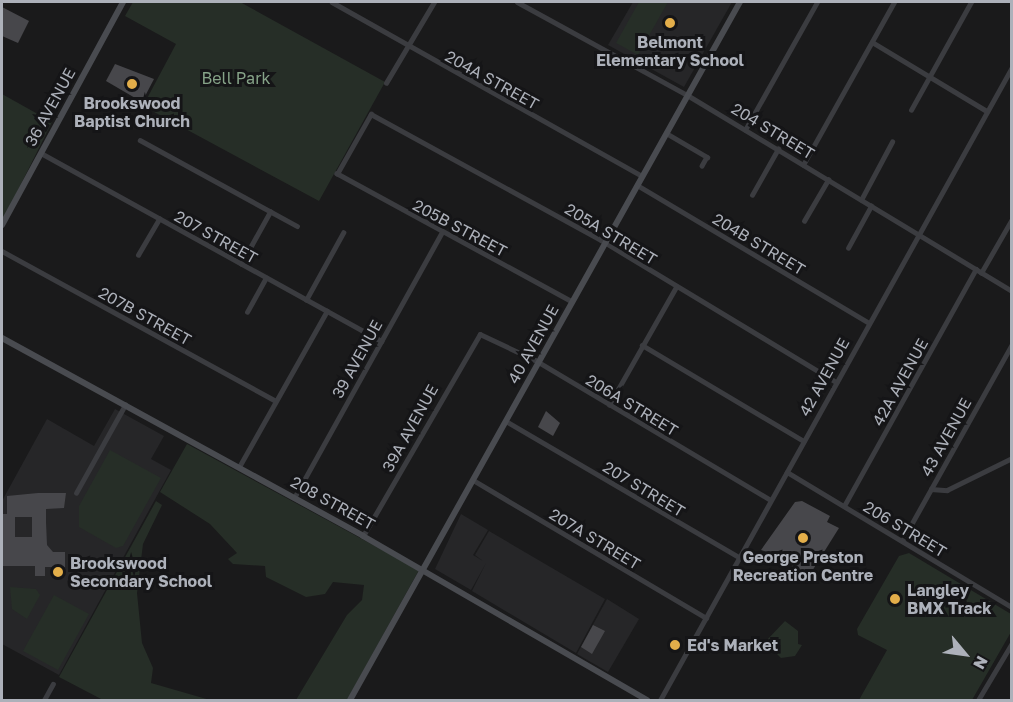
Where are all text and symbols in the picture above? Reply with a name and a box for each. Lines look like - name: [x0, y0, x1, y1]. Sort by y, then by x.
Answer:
- marker: Belmont Elementary School: [663, 16, 677, 30]
- place label: Belmont Elementary School: [596, 32, 744, 70]
- street label: 204A STREET: [442, 46, 542, 114]
- street label: 36 AVENUE: [21, 65, 79, 149]
- park label: Bell Park: [202, 68, 270, 88]
- marker: Brookswood Baptist Church: [125, 77, 139, 91]
- place label: Brookswood Baptist Church: [74, 93, 190, 131]
- street label: 204 STREET: [728, 99, 818, 163]
- street label: 205B STREET: [410, 195, 510, 261]
- street label: 205A STREET: [562, 199, 660, 269]
- street label: 207 STREET: [171, 206, 261, 268]
- street label: 204B STREET: [709, 209, 809, 279]
- street label: 207B STREET: [95, 283, 195, 349]
- street label: 40 AVENUE: [504, 301, 562, 387]
- street label: 39 AVENUE: [328, 317, 386, 401]
- street label: 42 AVENUE: [795, 335, 853, 419]
- street label: 42A AVENUE: [868, 335, 932, 429]
- street label: 206A STREET: [582, 370, 682, 440]
- street label: 39A AVENUE: [378, 381, 442, 475]
- street label: 43 AVENUE: [917, 395, 975, 479]
- street label: 207 STREET: [600, 457, 688, 521]
- street label: 208 STREET: [287, 472, 379, 534]
- street label: 206 STREET: [860, 497, 950, 561]
- street label: 207A STREET: [546, 504, 644, 574]
- marker: George Preston Recreation Centre: [796, 531, 810, 545]
- place label: George Preston Recreation Centre: [733, 547, 873, 585]
- place label: Brookswood Secondary School: [70, 553, 212, 591]
- marker: Brookswood Secondary School: [51, 565, 65, 579]
- place label: Langley BMX Track: [907, 580, 992, 618]
- marker: Langley BMX Track: [888, 592, 902, 606]
- north arrow: [935, 624, 995, 684]
- place label: Ed's Market: [687, 635, 778, 655]
- marker: Ed's Market: [668, 638, 682, 652]
- text: N: [969, 653, 992, 673]

